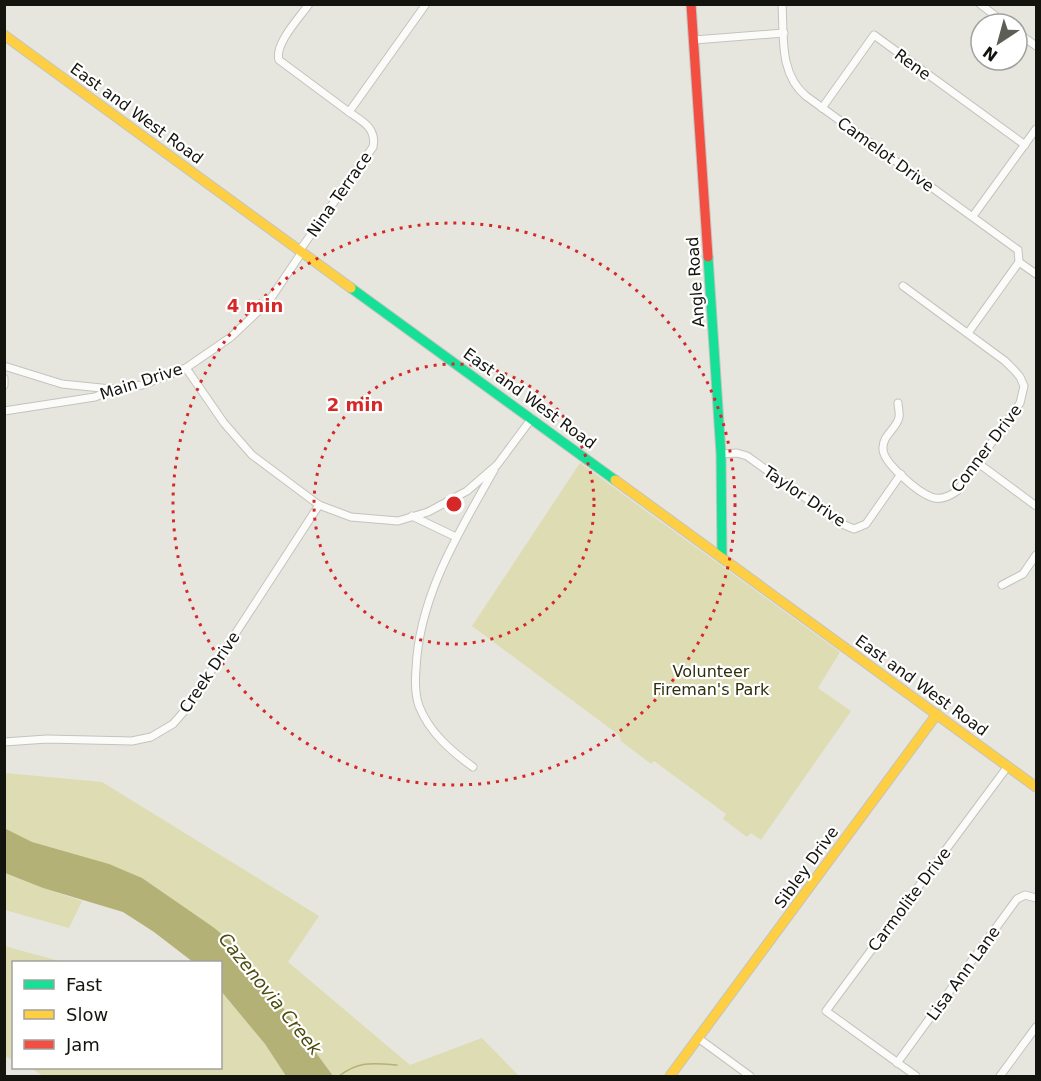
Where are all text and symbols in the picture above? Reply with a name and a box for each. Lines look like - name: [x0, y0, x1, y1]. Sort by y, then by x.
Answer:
- north arrow: [969, 12, 1029, 72]
- text: N: [979, 42, 1001, 65]
- street label: Rene: [891, 45, 935, 84]
- street label: East and West Road: [67, 59, 207, 168]
- street label: Camelot Drive: [834, 113, 938, 196]
- street label: Nina Terrace: [303, 148, 376, 241]
- street label: Angle Road: [683, 236, 708, 328]
- text: 4 min: [227, 295, 283, 316]
- street label: East and West Road: [460, 344, 600, 453]
- street label: Main Drive: [97, 359, 185, 404]
- text: 2 min: [327, 394, 383, 415]
- street label: Conner Drive: [947, 400, 1026, 496]
- street label: Taylor Drive: [759, 461, 849, 531]
- centre of rings: [444, 494, 464, 514]
- street label: Creek Drive: [175, 628, 244, 717]
- street label: East and West Road: [852, 631, 992, 740]
- park label: Volunteer Fireman's Park: [653, 662, 770, 699]
- street label: Sibley Drive: [770, 823, 842, 912]
- street label: Carmolite Drive: [864, 844, 955, 955]
- street label: Lisa Ann Lane: [923, 923, 1004, 1024]
- water label: Cazenovia Creek: [215, 928, 327, 1060]
- legend: [12, 961, 222, 1069]
- text: Fast: [66, 974, 102, 995]
- text: Slow: [66, 1004, 108, 1025]
- text: Jam: [65, 1034, 100, 1055]

